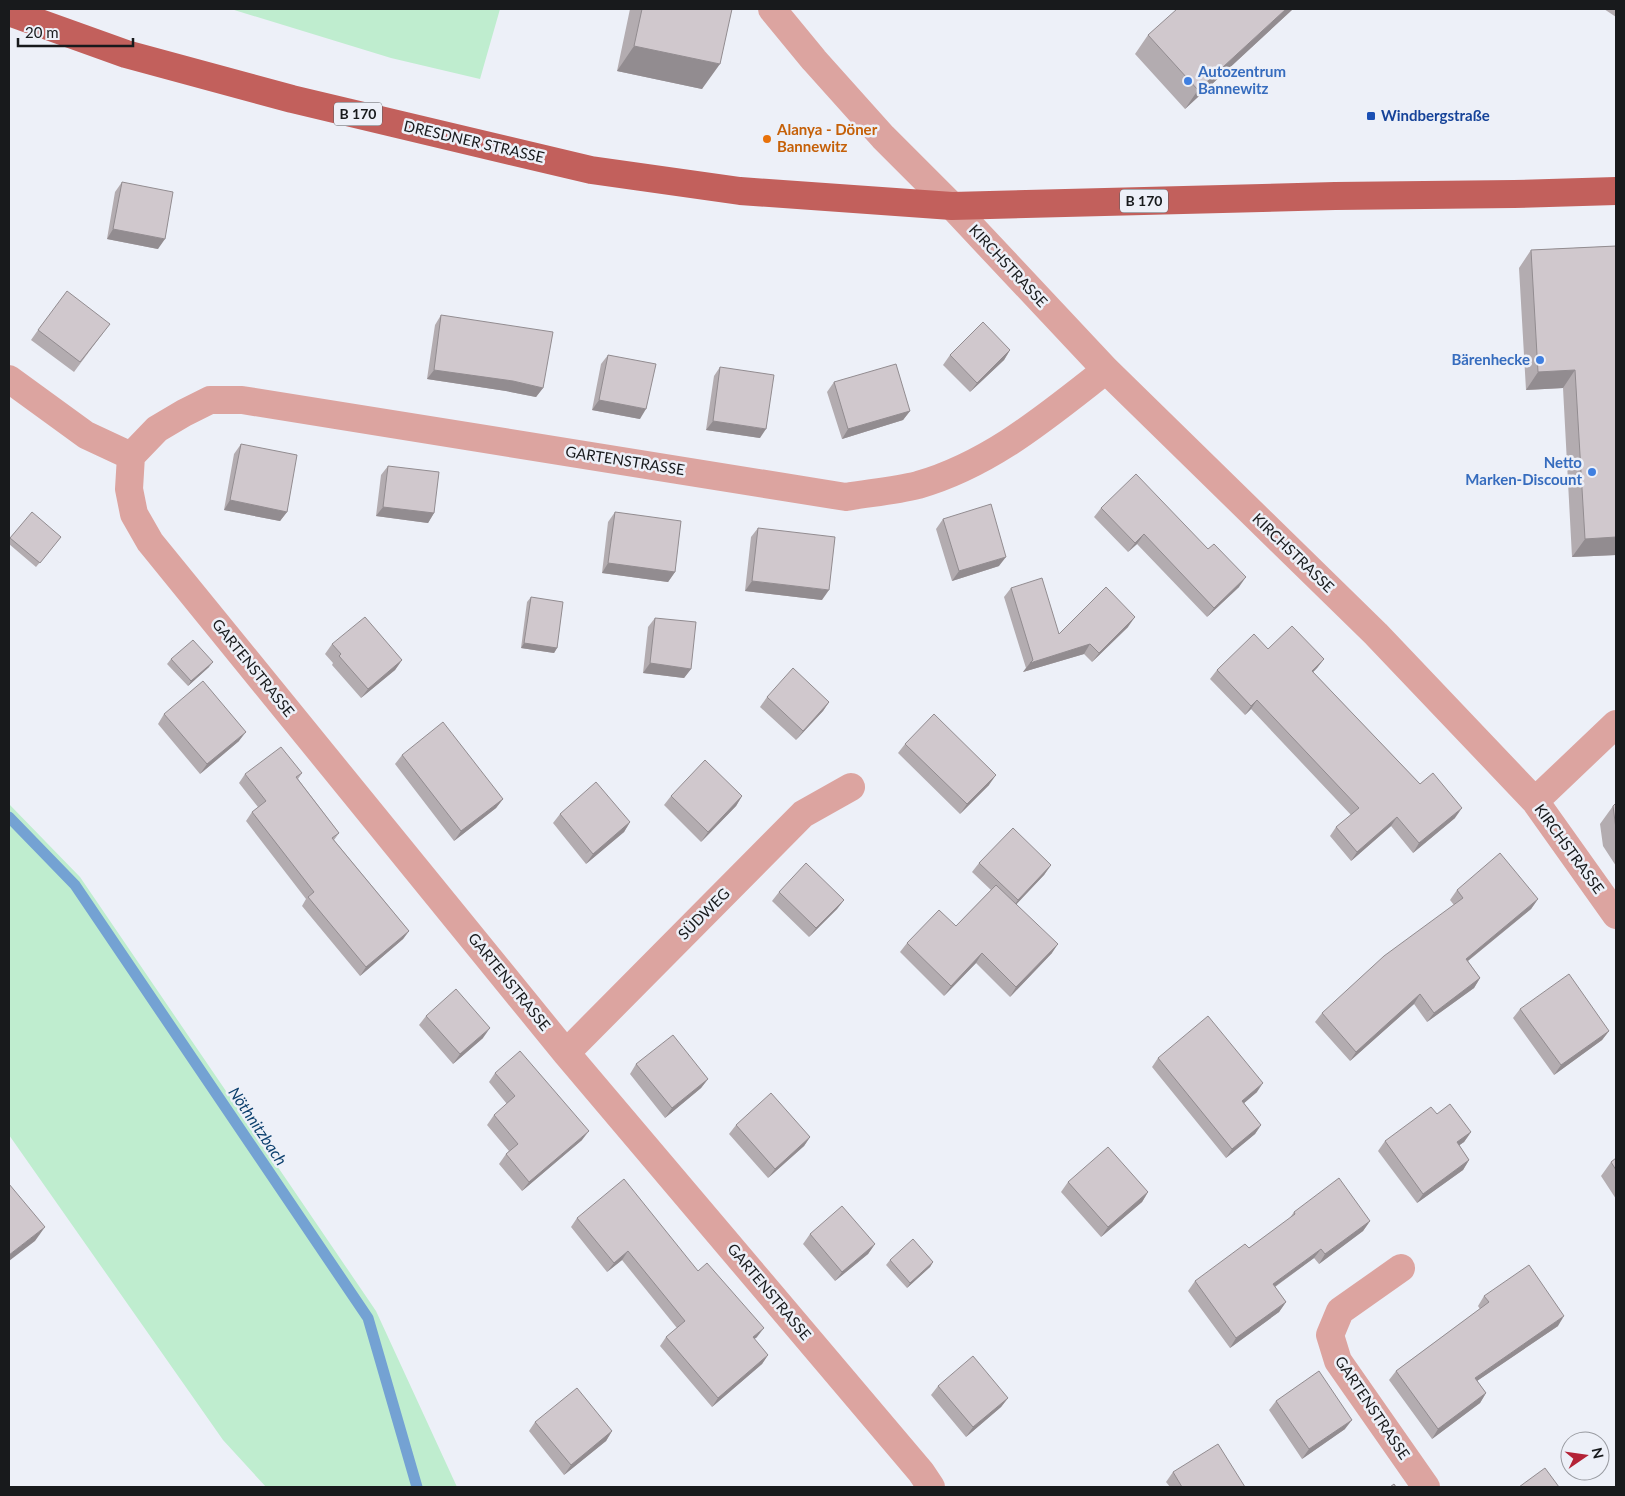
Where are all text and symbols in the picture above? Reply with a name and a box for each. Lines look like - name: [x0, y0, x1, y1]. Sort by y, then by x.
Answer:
- scale bar: [18, 15, 132, 47]
- text: 20 m: [25, 23, 59, 41]
- place label: Autozentrum Bannewitz: [1197, 62, 1286, 97]
- marker: Autozentrum Bannewitz: [1182, 75, 1194, 87]
- road number: B 170: [334, 102, 382, 126]
- place label: Windbergstraße: [1381, 106, 1490, 124]
- marker: Windbergstraße: [1365, 110, 1377, 122]
- street label: DRESDNER STRASSE: [402, 116, 546, 166]
- place label: Alanya - Döner Bannewitz: [776, 120, 878, 155]
- marker: Alanya - Döner Bannewitz: [761, 133, 773, 145]
- road number: B 170: [1120, 190, 1168, 212]
- street label: KIRCHSTRASSE: [966, 220, 1052, 310]
- place label: Bärenhecke: [1451, 350, 1530, 368]
- marker: Bärenhecke: [1534, 354, 1546, 366]
- street label: GARTENSTRASSE: [564, 442, 686, 478]
- place label: Netto Marken-Discount: [1465, 453, 1582, 488]
- marker: Netto Marken-Discount: [1586, 466, 1598, 478]
- street label: KIRCHSTRASSE: [1249, 509, 1338, 596]
- street label: GARTENSTRASSE: [209, 615, 299, 720]
- street label: KIRCHSTRASSE: [1531, 800, 1608, 897]
- street label: SÜDWEG: [674, 884, 733, 943]
- street label: GARTENSTRASSE: [465, 929, 555, 1034]
- water label: Nöthnitzbach: [225, 1083, 292, 1169]
- street label: GARTENSTRASSE: [724, 1239, 815, 1343]
- street label: GARTENSTRASSE: [1332, 1352, 1414, 1462]
- north arrow: [1560, 1431, 1610, 1481]
- text: N: [1589, 1446, 1608, 1460]

